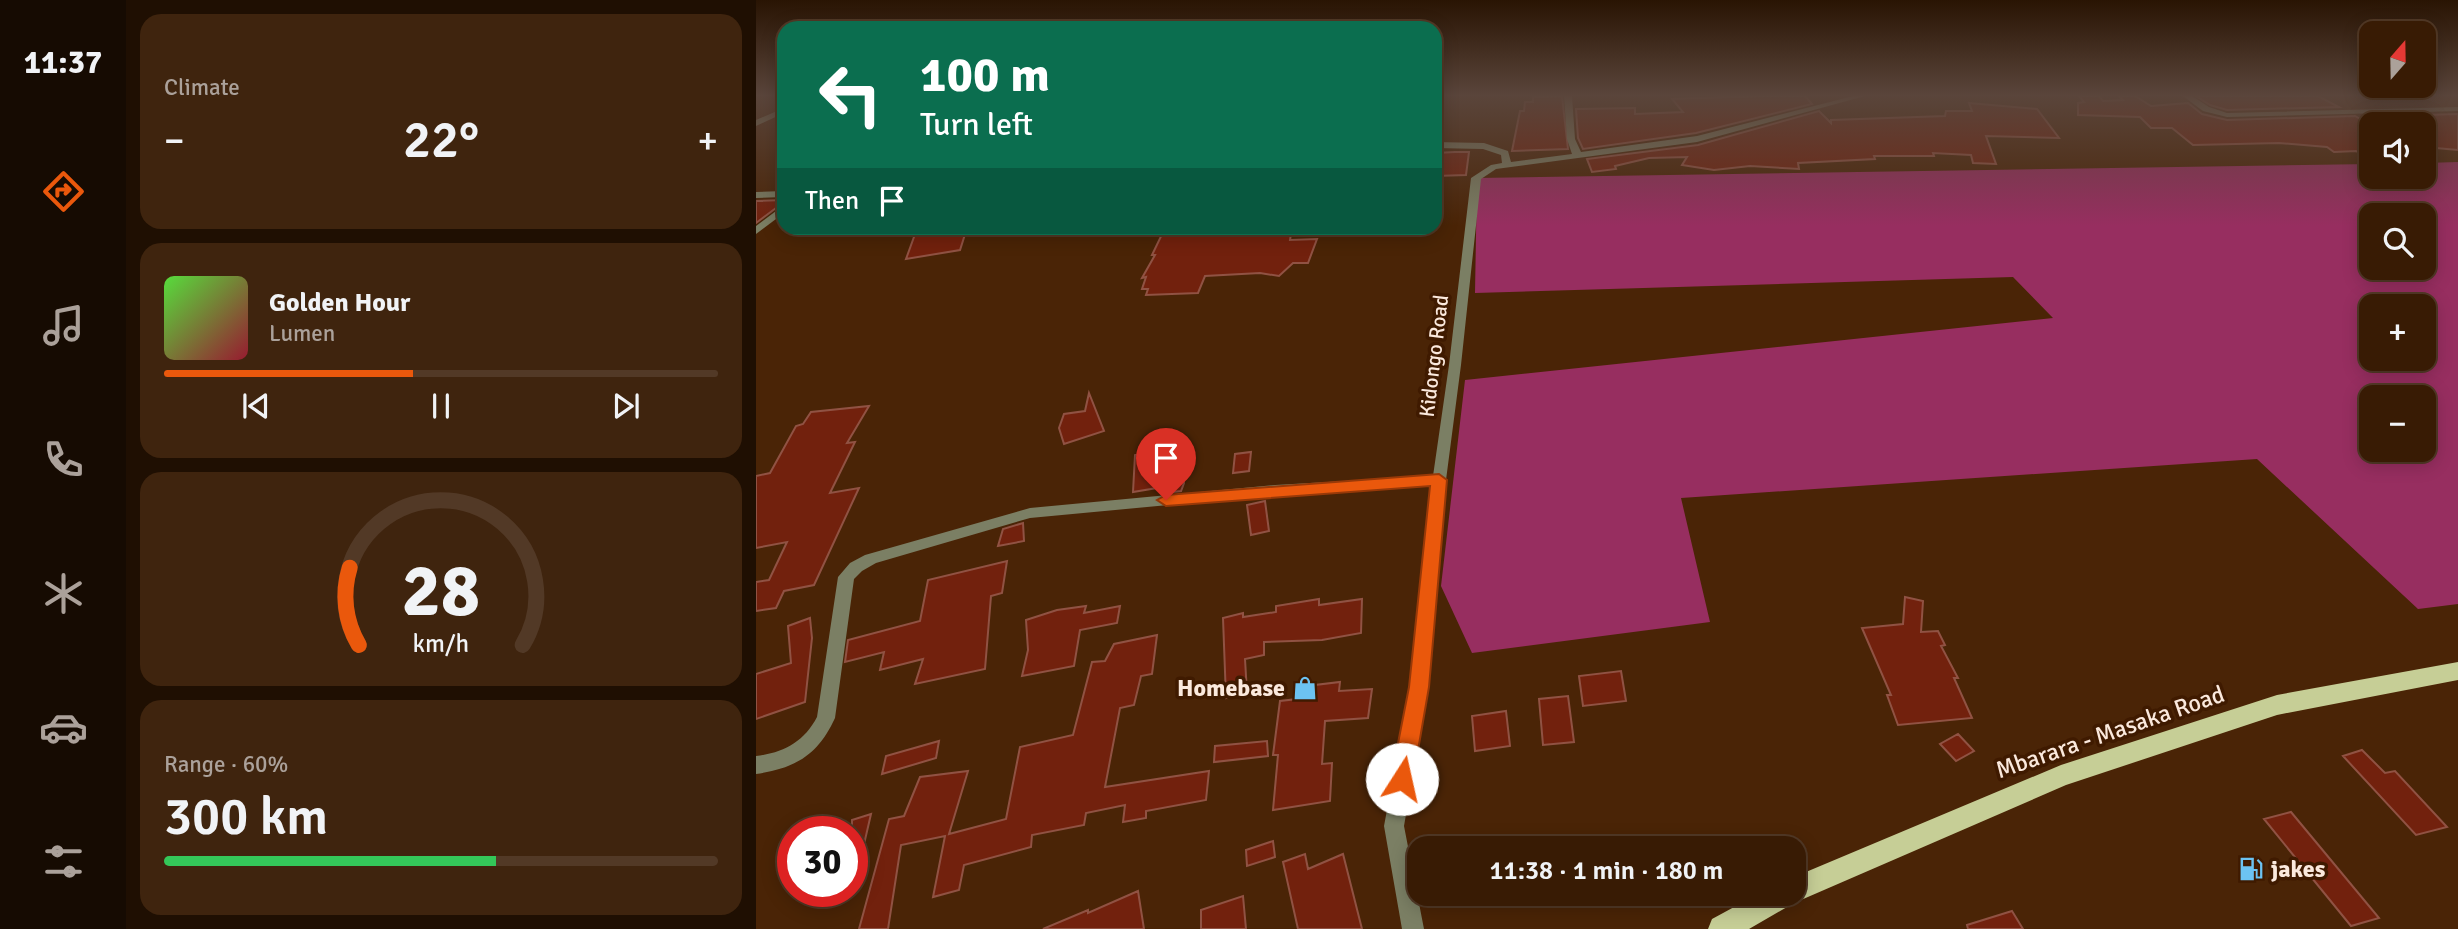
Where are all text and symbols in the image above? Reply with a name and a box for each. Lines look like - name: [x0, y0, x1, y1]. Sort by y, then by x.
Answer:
- north arrow: [2359, 21, 2436, 98]
- map controls: [2359, 21, 2436, 462]
- text: 11:37: [24, 43, 102, 82]
- text: 100 m: [920, 45, 1050, 105]
- icon: left: [805, 49, 896, 140]
- text: Climate: [164, 73, 240, 102]
- text: Turn left: [920, 105, 1033, 144]
- text: 22°: [403, 108, 479, 172]
- button: sound: [2359, 112, 2436, 189]
- text: −: [164, 117, 185, 164]
- text: +: [697, 117, 718, 164]
- icon: directions: [39, 167, 88, 216]
- icon: arrive: [873, 182, 911, 220]
- text: Then: [805, 185, 859, 217]
- button: search: [2359, 203, 2436, 280]
- text: Golden Hour: [269, 287, 410, 319]
- street label: Kidongo Road: [1414, 293, 1454, 419]
- button: +: [2359, 294, 2436, 371]
- icon: music: [39, 301, 88, 350]
- text: Lumen: [269, 319, 335, 348]
- button: −: [2359, 385, 2436, 462]
- icon: previous: [237, 387, 275, 425]
- icon: pause: [422, 387, 460, 425]
- icon: next: [607, 387, 645, 425]
- pin: [1136, 428, 1196, 500]
- icon: phone: [39, 435, 88, 484]
- icon: arrive: [1147, 439, 1185, 477]
- text: 28: [402, 547, 480, 636]
- icon: climate: [39, 569, 88, 618]
- text: km/h: [413, 628, 469, 659]
- place label: Homebase: [1177, 673, 1285, 703]
- shop icon: Homebase: [1291, 674, 1319, 702]
- street label: Mbarara - Masaka Road: [1992, 679, 2228, 785]
- icon: car: [39, 703, 88, 752]
- position arrow: [1365, 742, 1439, 816]
- text: Range · 60%: [164, 750, 288, 779]
- text: 300 km: [164, 785, 328, 849]
- speed limit sign: 30: [777, 816, 868, 907]
- icon: filters: [39, 837, 88, 886]
- place label: jakes: [2271, 854, 2326, 884]
- text: 11:38 · 1 min · 180 m: [1490, 855, 1723, 887]
- fuel station icon: jakes: [2237, 855, 2265, 883]

